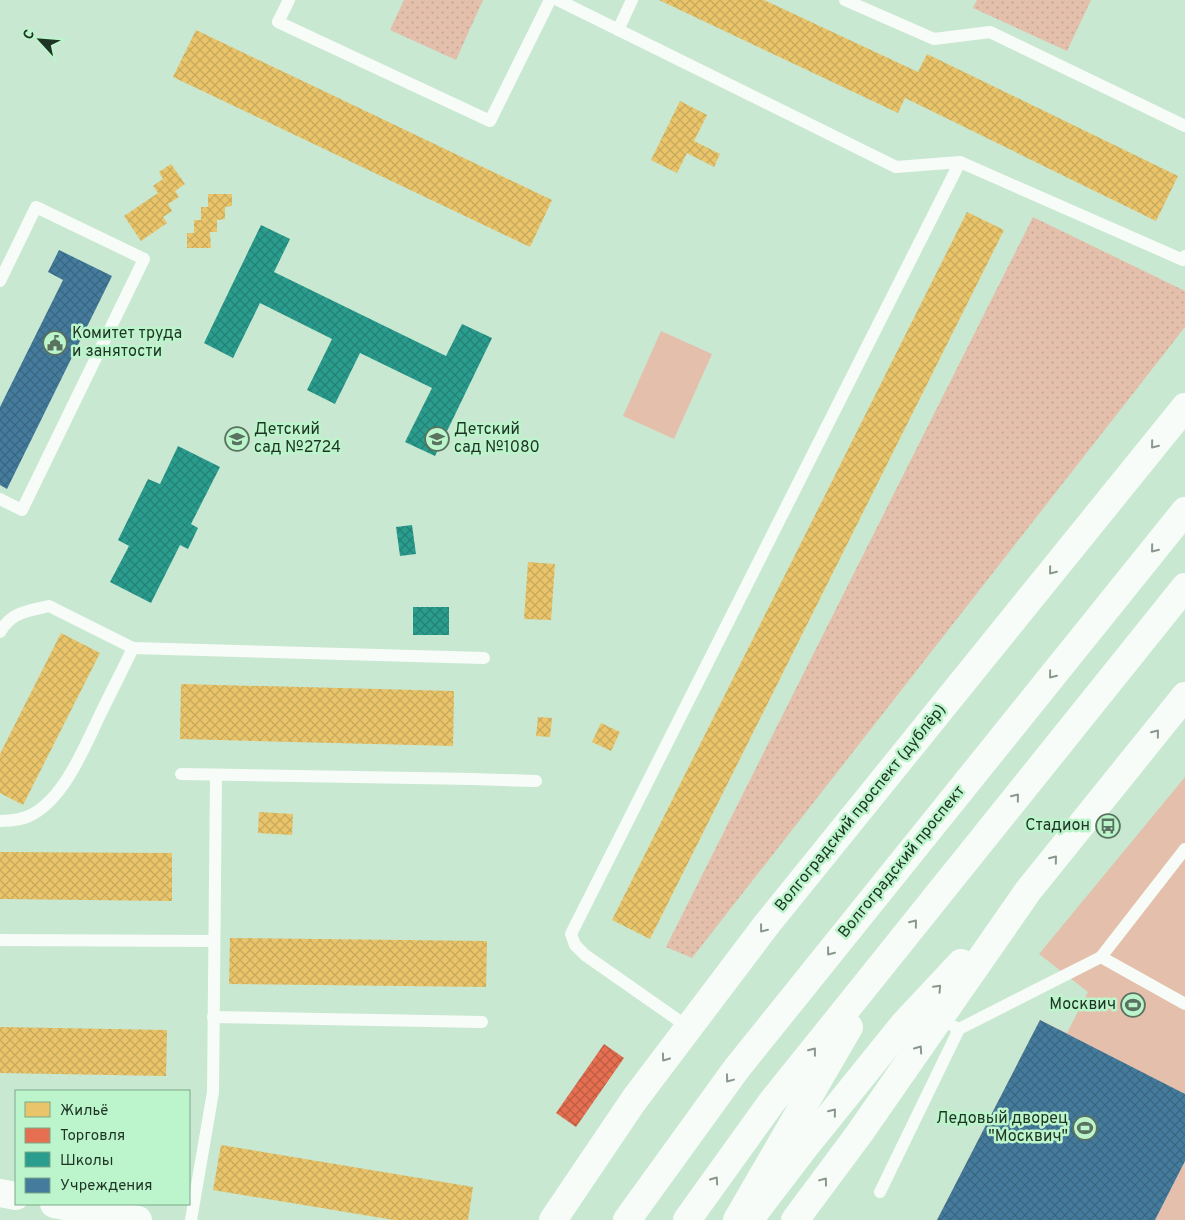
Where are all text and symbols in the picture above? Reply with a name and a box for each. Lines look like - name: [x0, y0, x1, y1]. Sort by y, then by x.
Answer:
- north arrow: [15, 15, 65, 65]
- text: С: [20, 27, 39, 43]
- place label: Комитет труда и занятости: [72, 324, 182, 362]
- public building icon: Комитет труда и занятости: [42, 330, 68, 356]
- place label: Детский сад №2724: [254, 420, 341, 458]
- place label: Детский сад №1080: [454, 420, 540, 458]
- school or university icon: Детский сад №2724: [224, 426, 250, 452]
- school or university icon: Детский сад №1080: [424, 426, 450, 452]
- one-way arrow: [1152, 439, 1160, 448]
- one-way arrow: [1151, 543, 1160, 552]
- one-way arrow: [1050, 565, 1058, 574]
- one-way arrow: [1050, 669, 1058, 678]
- street label: Волгоградский проспект (дублёр): [771, 701, 951, 915]
- one-way arrow: [1150, 730, 1158, 739]
- street label: Волгоградский проспект: [835, 782, 969, 942]
- one-way arrow: [1011, 794, 1019, 803]
- bus stop icon: Стадион: [1095, 813, 1121, 839]
- place label: Стадион: [1025, 816, 1090, 836]
- one-way arrow: [1048, 856, 1057, 865]
- one-way arrow: [909, 920, 918, 929]
- one-way arrow: [760, 923, 768, 932]
- one-way arrow: [826, 946, 835, 955]
- one-way arrow: [932, 985, 941, 994]
- sports icon: Москвич: [1120, 992, 1146, 1018]
- place label: Москвич: [1049, 995, 1116, 1015]
- one-way arrow: [913, 1045, 922, 1054]
- one-way arrow: [807, 1047, 816, 1056]
- one-way arrow: [662, 1052, 670, 1061]
- one-way arrow: [726, 1073, 735, 1083]
- legend: [15, 1090, 190, 1205]
- text: Жильё: [60, 1102, 108, 1121]
- one-way arrow: [827, 1109, 836, 1118]
- place label: Ледовый дворец "Москвич": [936, 1109, 1068, 1147]
- sports icon: Ледовый дворец "Москвич": [1072, 1115, 1098, 1141]
- text: Торговля: [60, 1127, 125, 1146]
- text: Школы: [60, 1152, 114, 1171]
- one-way arrow: [709, 1176, 718, 1186]
- text: Учреждения: [60, 1177, 152, 1196]
- one-way arrow: [819, 1178, 827, 1187]

